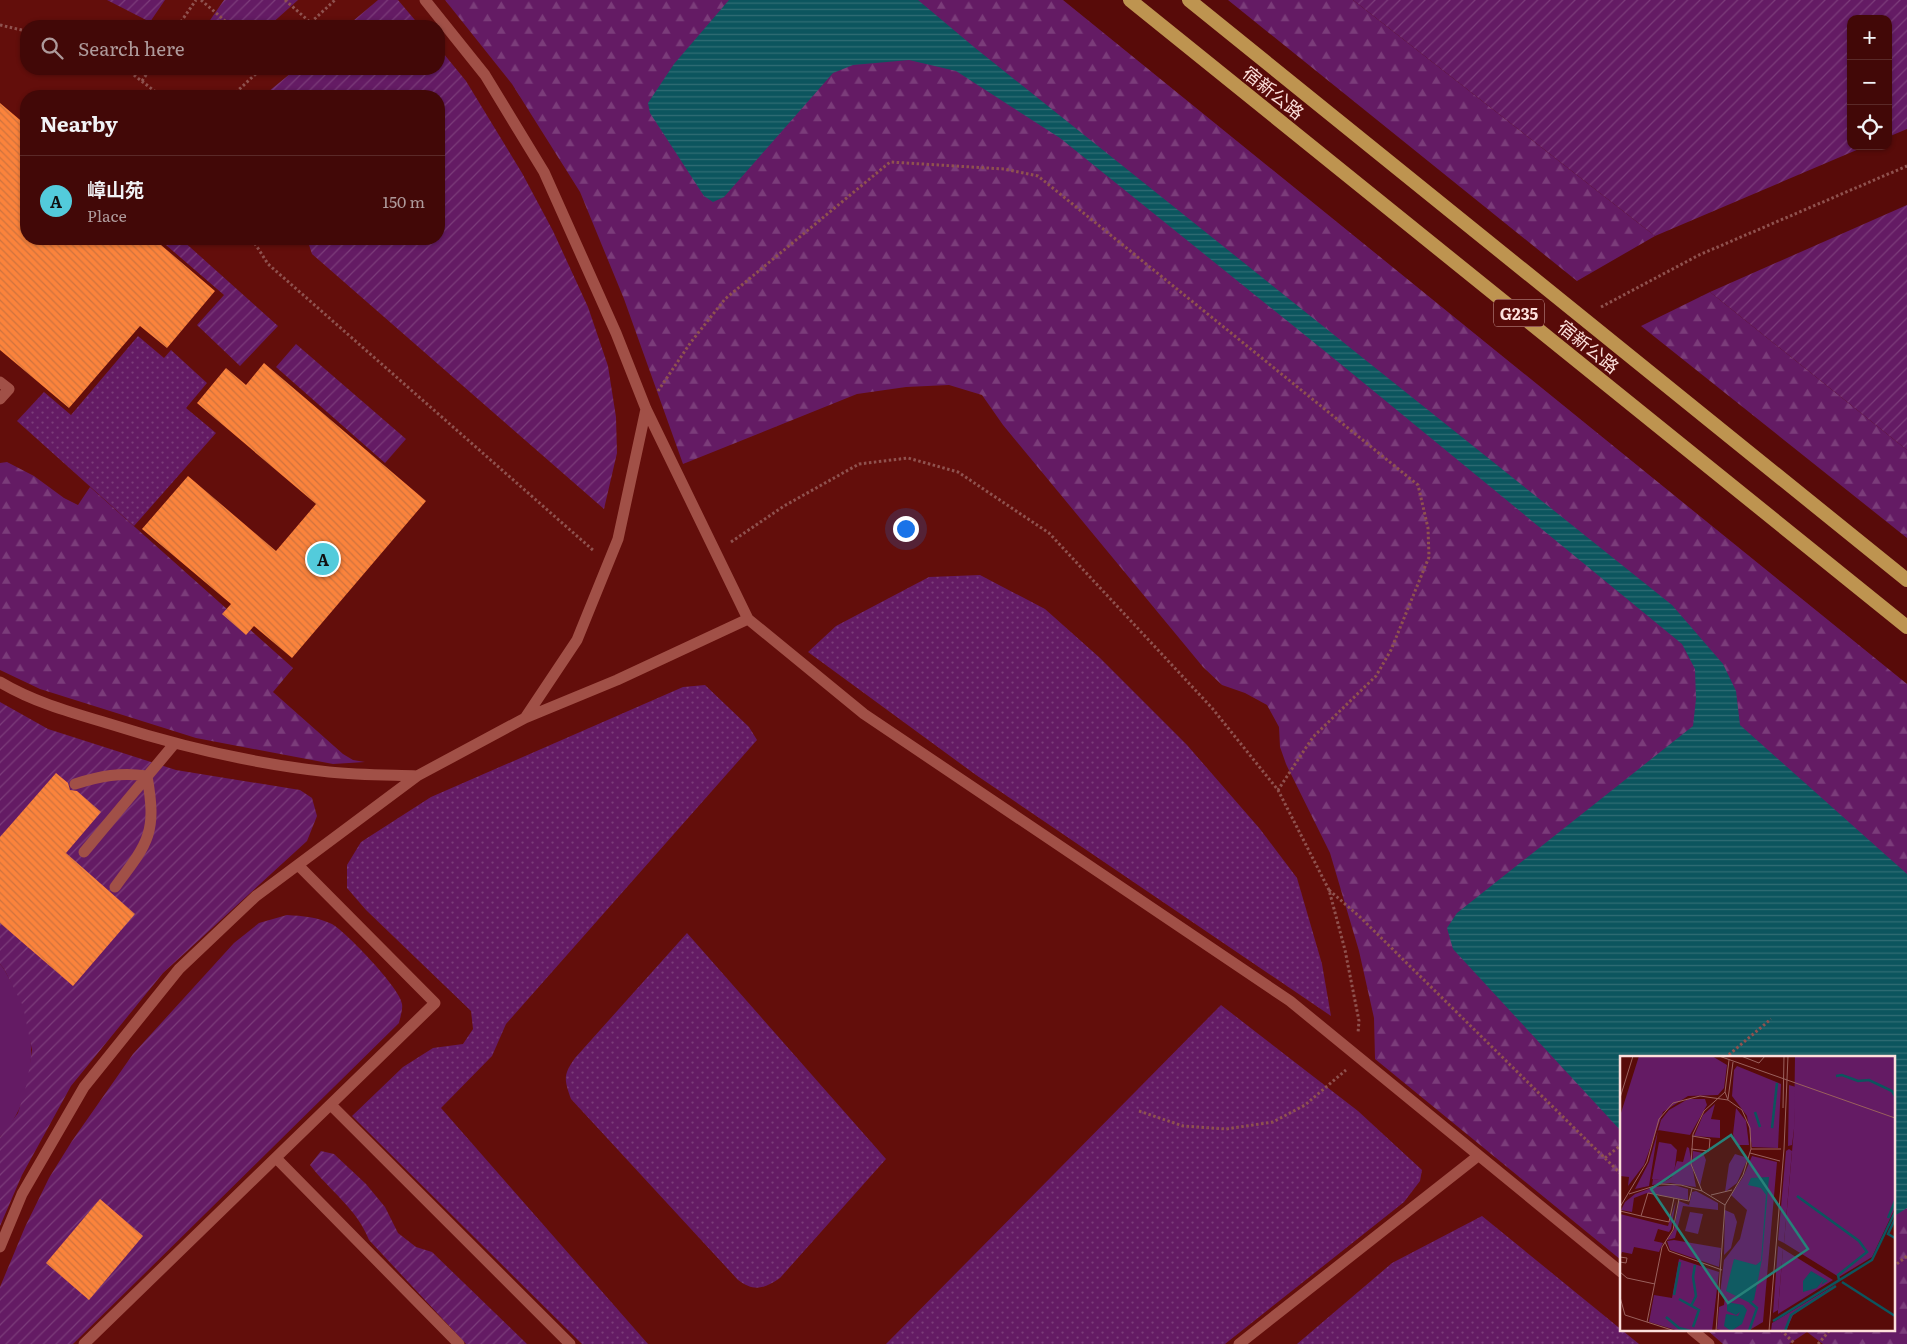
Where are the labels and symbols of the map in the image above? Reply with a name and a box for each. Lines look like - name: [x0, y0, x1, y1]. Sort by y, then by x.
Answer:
- street label: 宿新公路: [1238, 59, 1310, 125]
- road number: G235: [1494, 300, 1544, 326]
- street label: 宿新公路: [1553, 313, 1625, 379]
- your location: [893, 516, 919, 542]
- pin: A: [307, 540, 339, 578]
- inset map: [1620, 1056, 1894, 1332]

